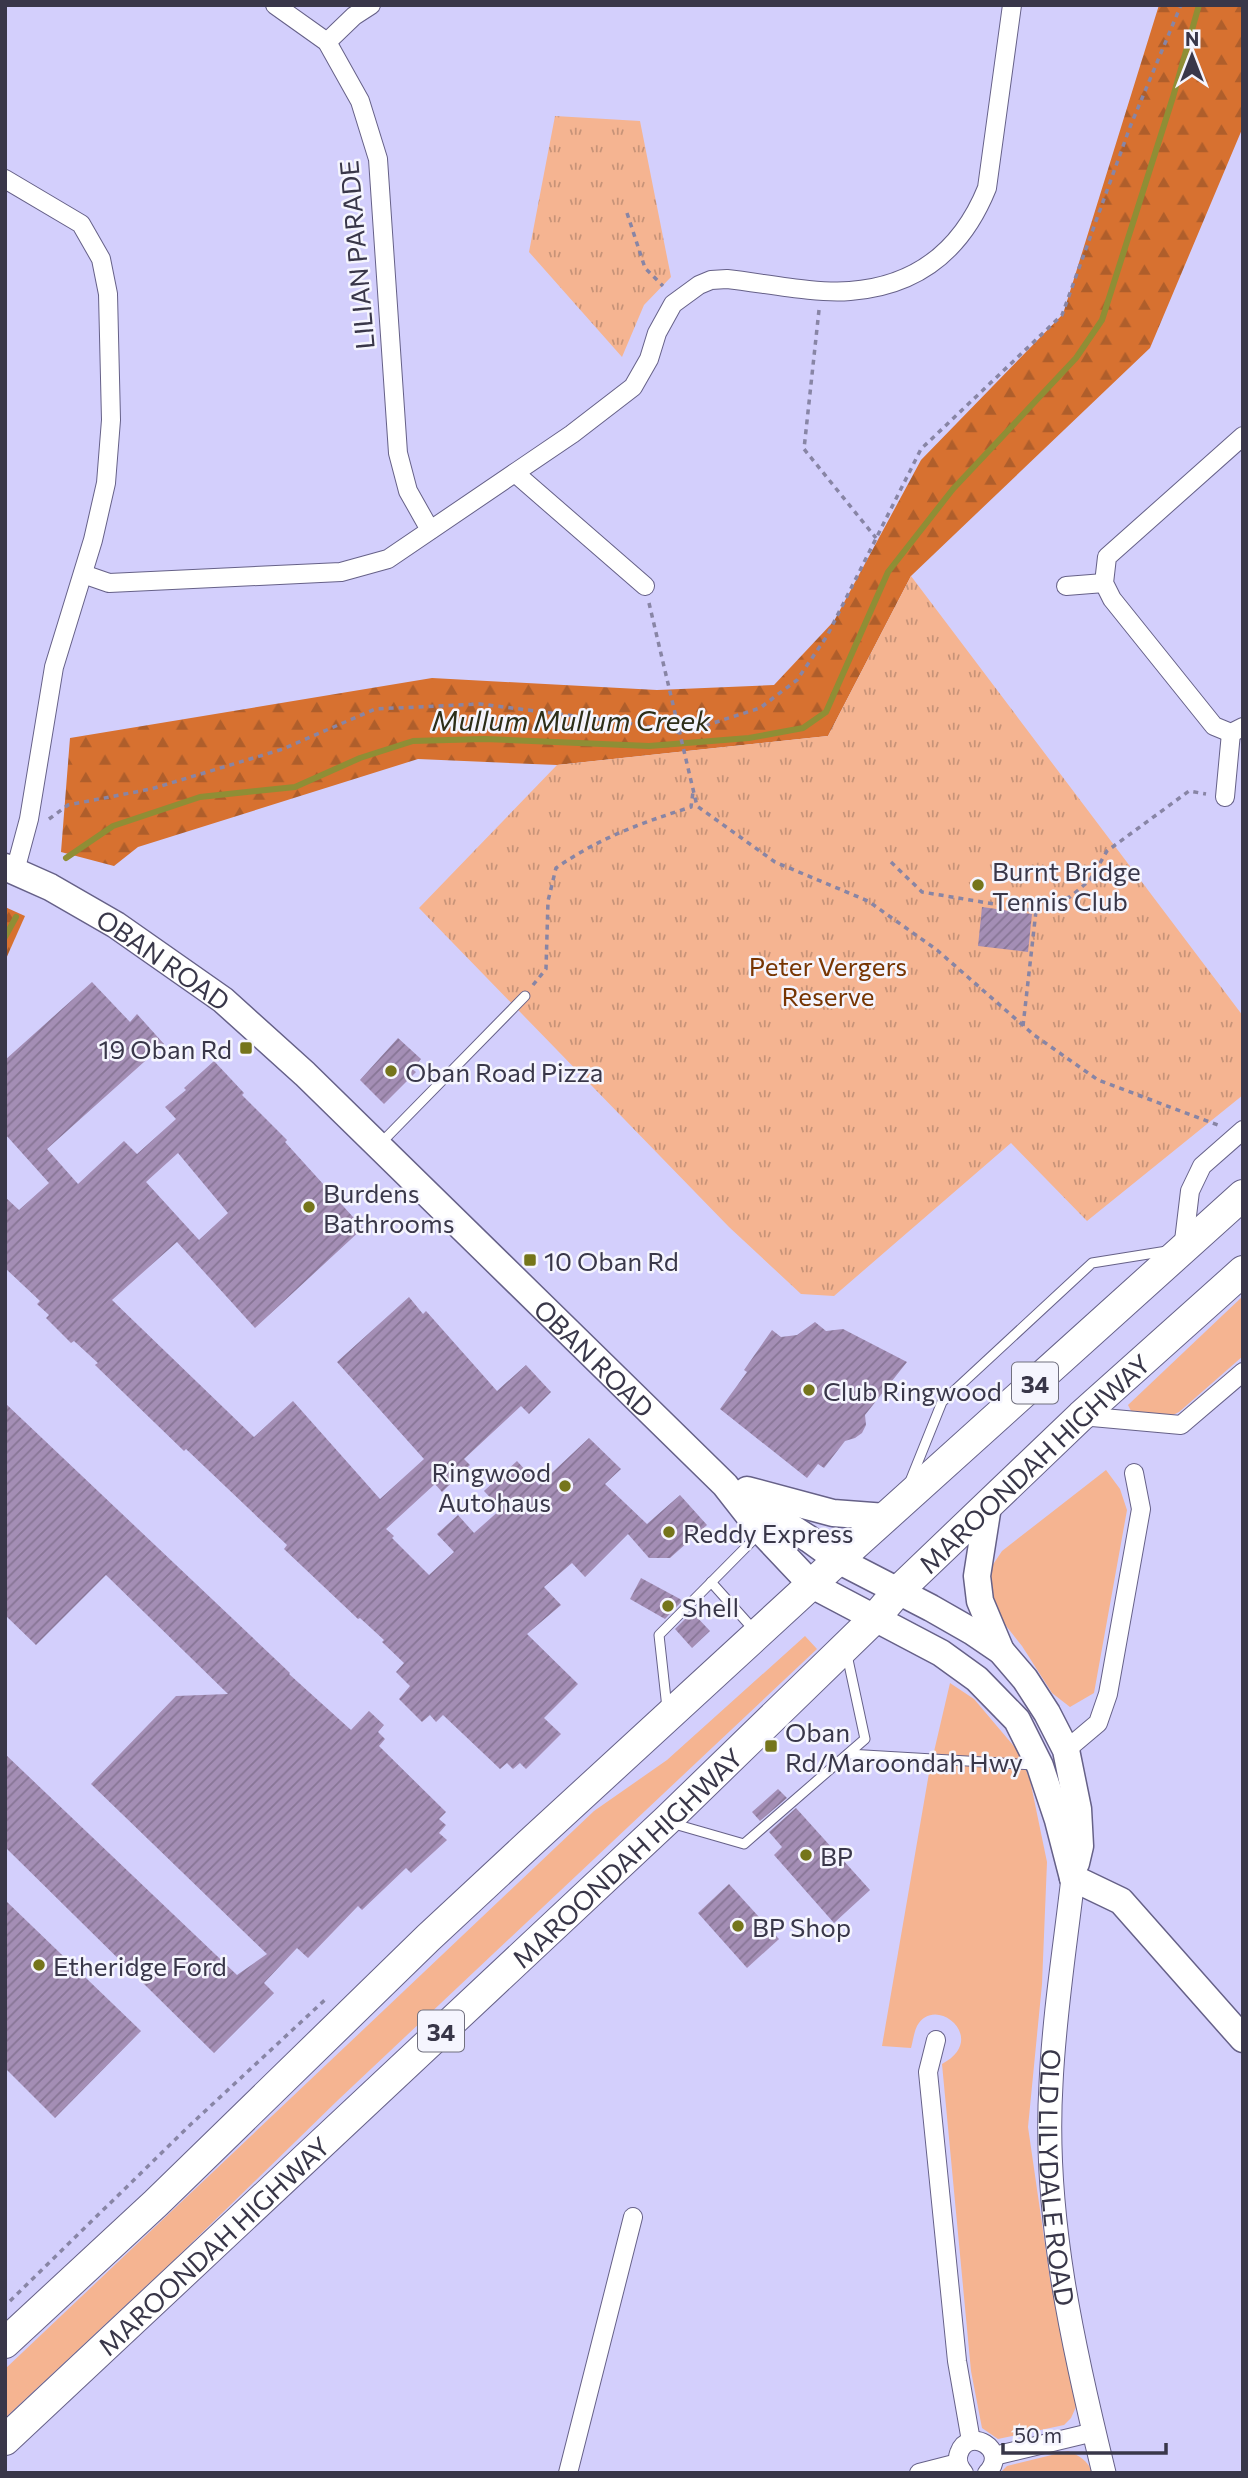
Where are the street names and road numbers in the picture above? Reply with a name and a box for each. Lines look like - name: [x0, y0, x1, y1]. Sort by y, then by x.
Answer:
- street label: LILIAN PARADE: [332, 159, 380, 351]
- street label: OBAN ROAD: [92, 902, 236, 1016]
- street label: OBAN ROAD: [529, 1292, 661, 1423]
- street label: MAROONDAH HIGHWAY: [912, 1347, 1156, 1579]
- road number: 34: [1012, 1363, 1058, 1404]
- street label: MAROONDAH HIGHWAY: [505, 1741, 748, 1973]
- road number: 34: [418, 2010, 464, 2052]
- street label: OLD LILYDALE ROAD: [1034, 2048, 1082, 2308]
- street label: MAROONDAH HIGHWAY: [91, 2129, 335, 2361]

